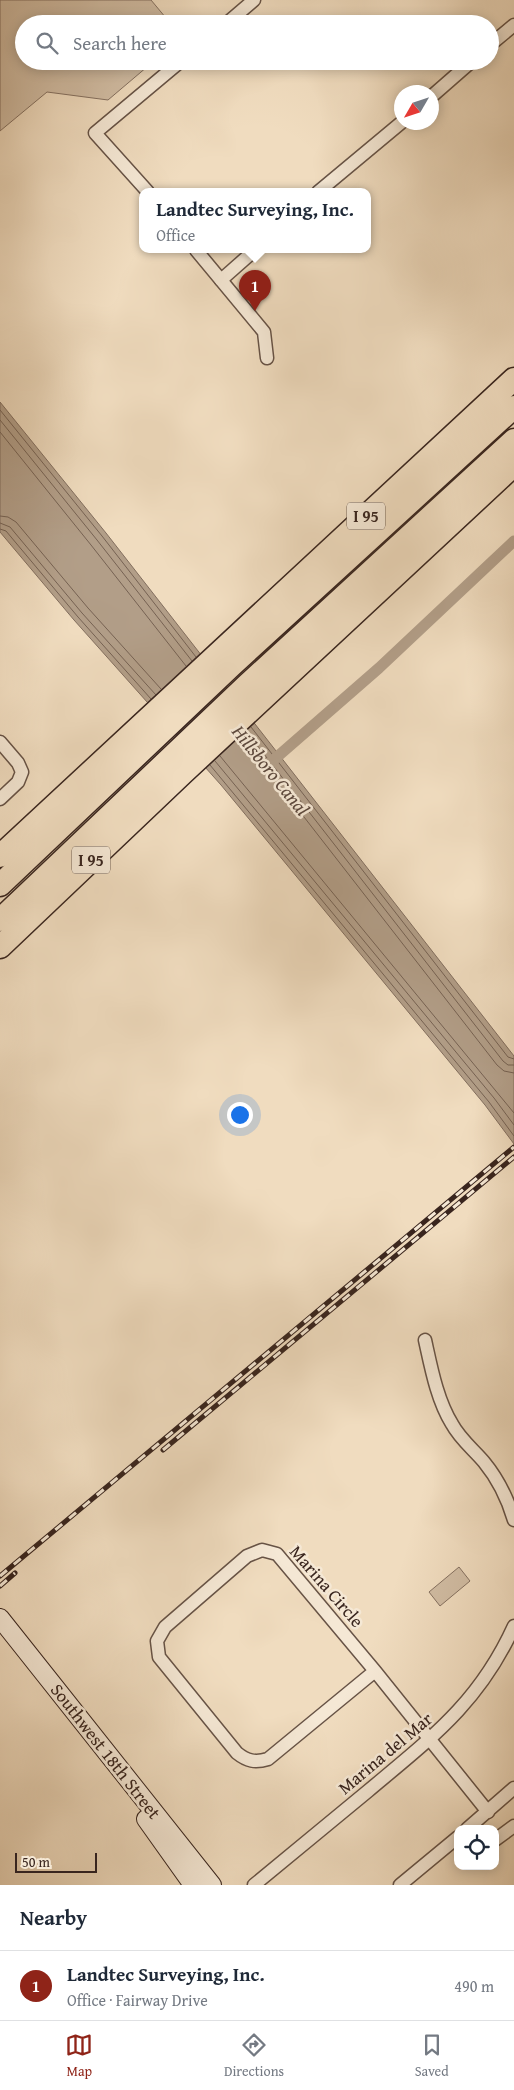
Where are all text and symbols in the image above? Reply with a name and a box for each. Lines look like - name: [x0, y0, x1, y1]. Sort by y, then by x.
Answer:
- search box: [15, 15, 499, 70]
- icon: search: [33, 29, 61, 57]
- text: Search here: [73, 29, 167, 57]
- north arrow: [394, 85, 439, 130]
- popup: [139, 188, 371, 253]
- text: Landtec Surveying, Inc.: [156, 195, 354, 223]
- text: Office: [156, 223, 195, 247]
- pin: 1: [239, 270, 271, 311]
- road number: I 95: [347, 502, 385, 530]
- water label: Hillsboro Canal: [225, 718, 317, 822]
- road number: I 95: [72, 846, 110, 874]
- your location: [227, 1102, 253, 1128]
- street label: Marina Circle: [284, 1539, 370, 1633]
- street label: Southwest 18th Street: [44, 1677, 168, 1825]
- street label: Marina del Mar: [332, 1705, 439, 1801]
- map controls: [454, 1825, 499, 1870]
- button: locate: [454, 1825, 499, 1870]
- scale bar: [15, 1850, 98, 1873]
- text: 50 m: [22, 1852, 50, 1872]
- text: Nearby: [20, 1902, 87, 1933]
- text: Landtec Surveying, Inc.: [67, 1960, 265, 1988]
- text: 1: [32, 1974, 40, 1998]
- text: 490 m: [454, 1974, 494, 1998]
- text: Office · Fairway Drive: [67, 1988, 208, 2012]
- tab: Map: [65, 2031, 93, 2081]
- tab: Directions: [224, 2031, 284, 2081]
- tab: Saved: [415, 2031, 449, 2081]

